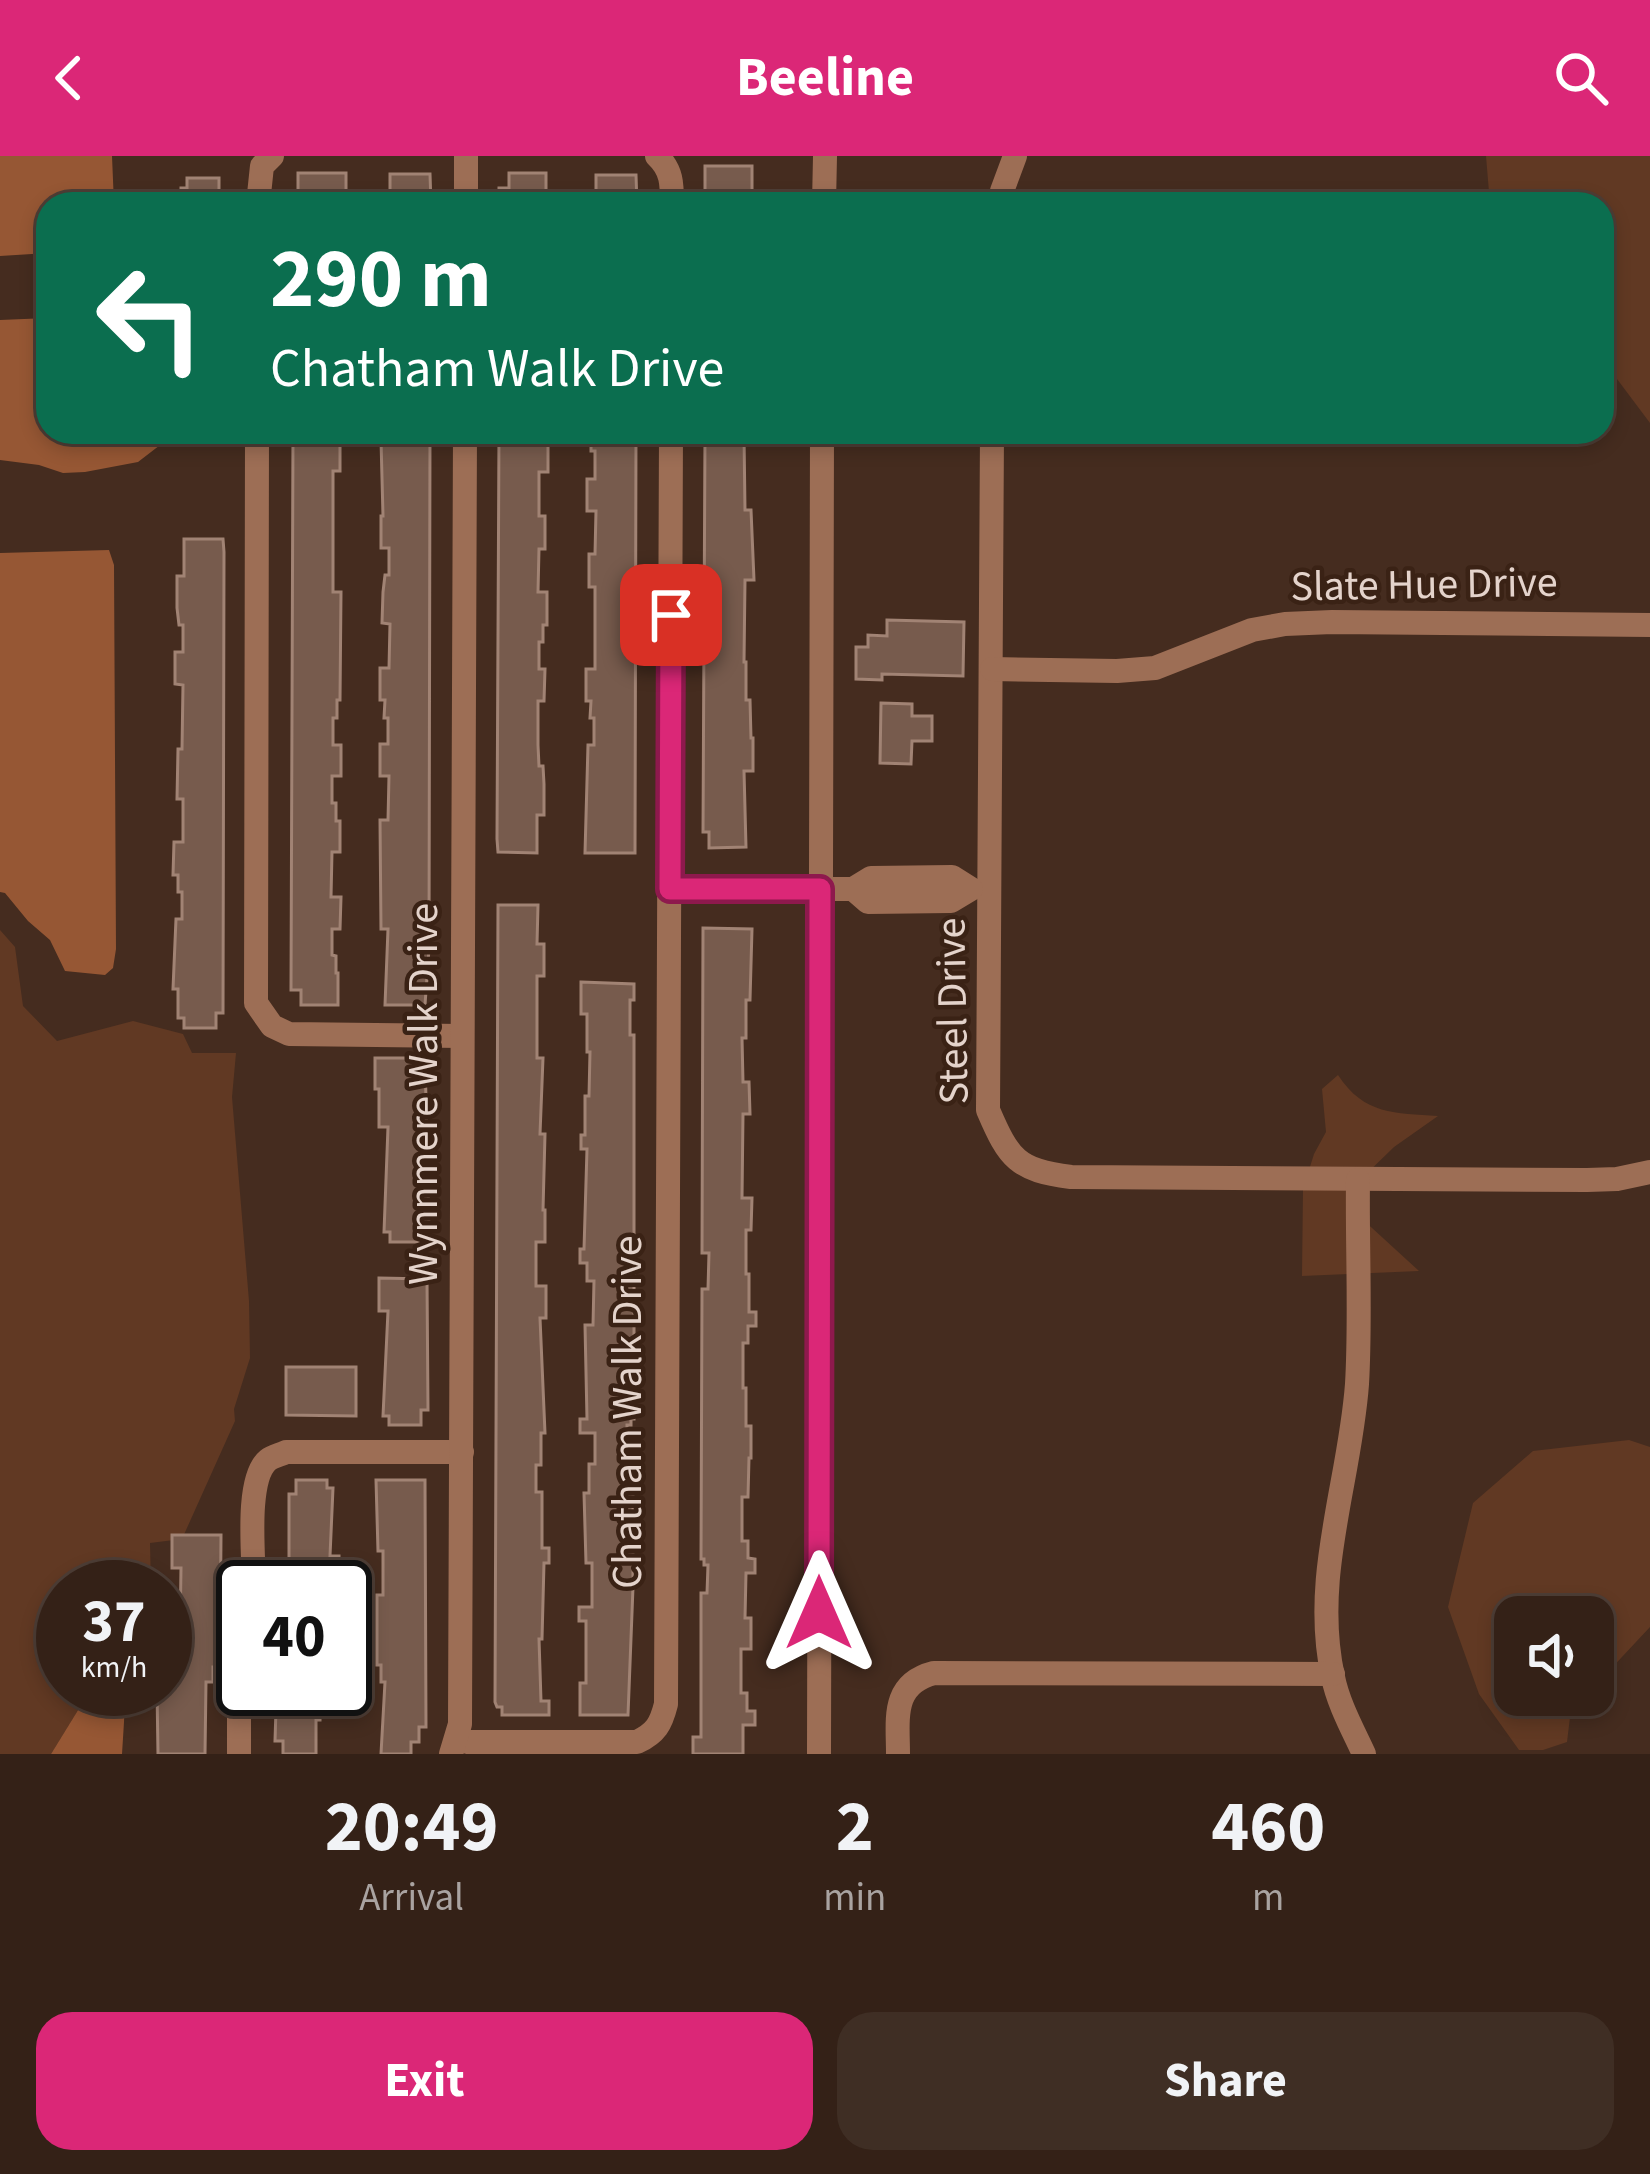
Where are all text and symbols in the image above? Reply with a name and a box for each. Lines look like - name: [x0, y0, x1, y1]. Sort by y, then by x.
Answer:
- text: Beeline: [736, 40, 914, 117]
- icon: back: [36, 45, 102, 111]
- icon: search: [1548, 45, 1614, 111]
- text: 290 m: [270, 220, 492, 340]
- icon: left: [72, 240, 228, 396]
- text: Chatham Walk Drive: [270, 331, 724, 408]
- street label: Slate Hue Drive: [1290, 553, 1558, 617]
- pin: [620, 564, 722, 666]
- icon: arrive: [638, 582, 704, 648]
- street label: Wynnmere Walk Drive: [394, 903, 454, 1285]
- street label: Steel Drive: [921, 917, 985, 1105]
- street label: Chatham Walk Drive: [598, 1235, 658, 1589]
- position arrow: [756, 1550, 882, 1676]
- speed limit sign: 40: [216, 1560, 372, 1716]
- text: 37: [82, 1580, 146, 1665]
- map controls: [1494, 1596, 1614, 1716]
- button: sound: [1494, 1596, 1614, 1716]
- text: km/h: [81, 1646, 147, 1689]
- text: 20:49: [325, 1776, 498, 1879]
- text: 2: [836, 1776, 874, 1879]
- text: 460: [1211, 1776, 1325, 1879]
- text: Arrival: [359, 1870, 464, 1926]
- text: min: [823, 1870, 886, 1926]
- text: m: [1252, 1870, 1284, 1926]
- button: Exit: [36, 2012, 813, 2150]
- button: Share: [837, 2012, 1614, 2150]

